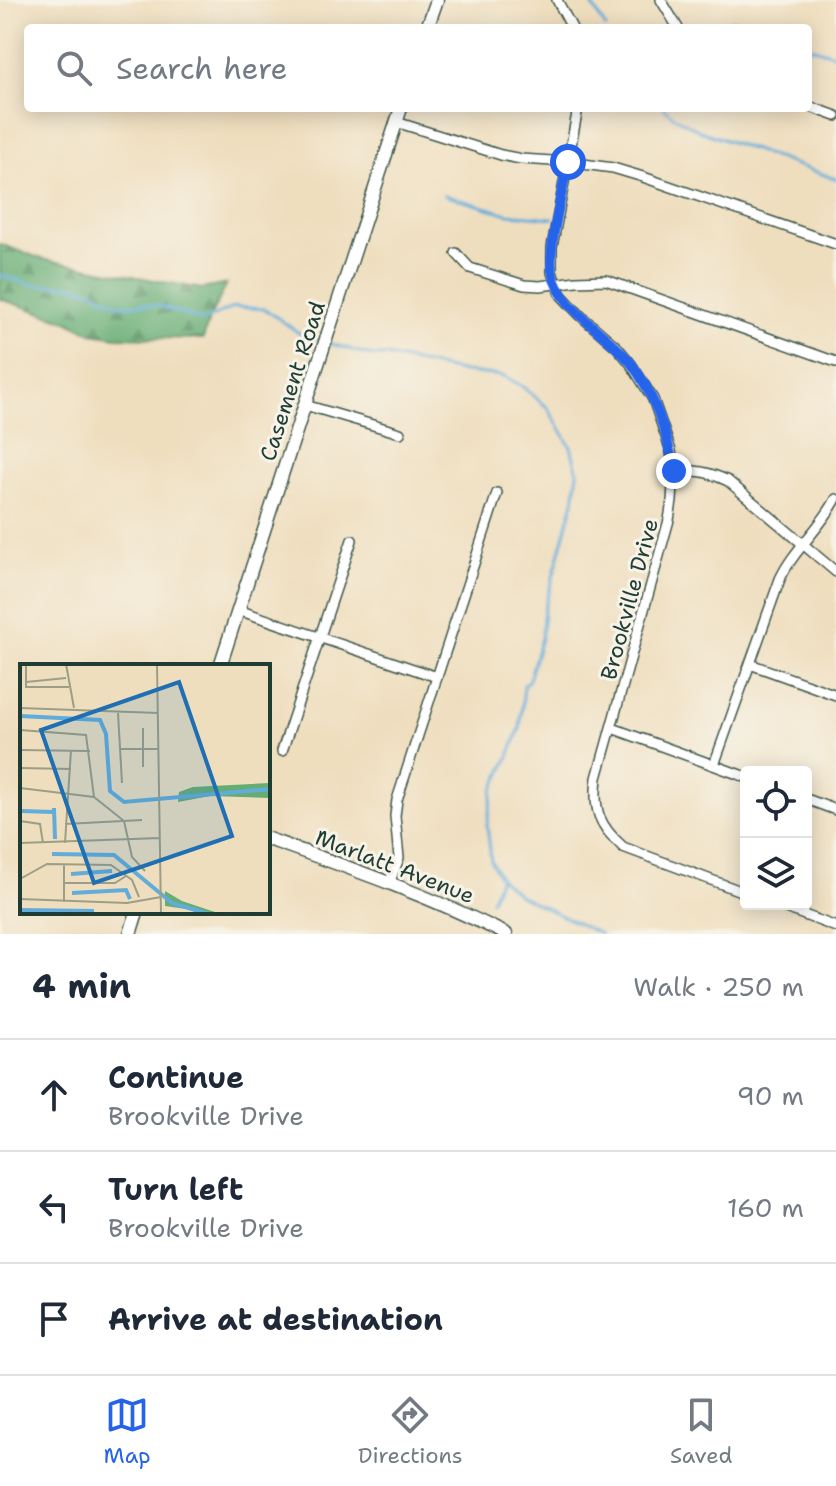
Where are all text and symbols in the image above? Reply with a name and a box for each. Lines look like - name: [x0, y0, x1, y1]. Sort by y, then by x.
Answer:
- search box: [24, 24, 812, 112]
- icon: search: [52, 46, 96, 90]
- text: Search here: [116, 48, 287, 89]
- route start: [550, 144, 586, 180]
- street label: Casement Road: [253, 298, 332, 465]
- route end: [656, 453, 692, 489]
- street label: Brookville Drive: [594, 515, 665, 683]
- inset map: [20, 664, 270, 914]
- map controls: [740, 766, 812, 910]
- button: locate: [740, 766, 812, 838]
- street label: Marlatt Avenue: [311, 823, 478, 910]
- button: layers: [740, 838, 812, 910]
- text: 4 min: [32, 963, 131, 1009]
- text: Walk · 250 m: [633, 969, 804, 1004]
- text: Continue: [108, 1057, 244, 1098]
- icon: ahead: [32, 1073, 76, 1117]
- text: 90 m: [737, 1078, 804, 1113]
- text: Brookville Drive: [108, 1098, 304, 1133]
- text: Turn left: [108, 1169, 243, 1210]
- icon: left: [32, 1185, 76, 1229]
- text: 160 m: [727, 1190, 804, 1225]
- text: Brookville Drive: [108, 1210, 304, 1245]
- icon: arrive: [32, 1297, 76, 1341]
- text: Arrive at destination: [108, 1299, 443, 1340]
- tab: Map: [104, 1393, 151, 1470]
- tab: Directions: [358, 1393, 463, 1470]
- tab: Saved: [670, 1393, 732, 1470]

